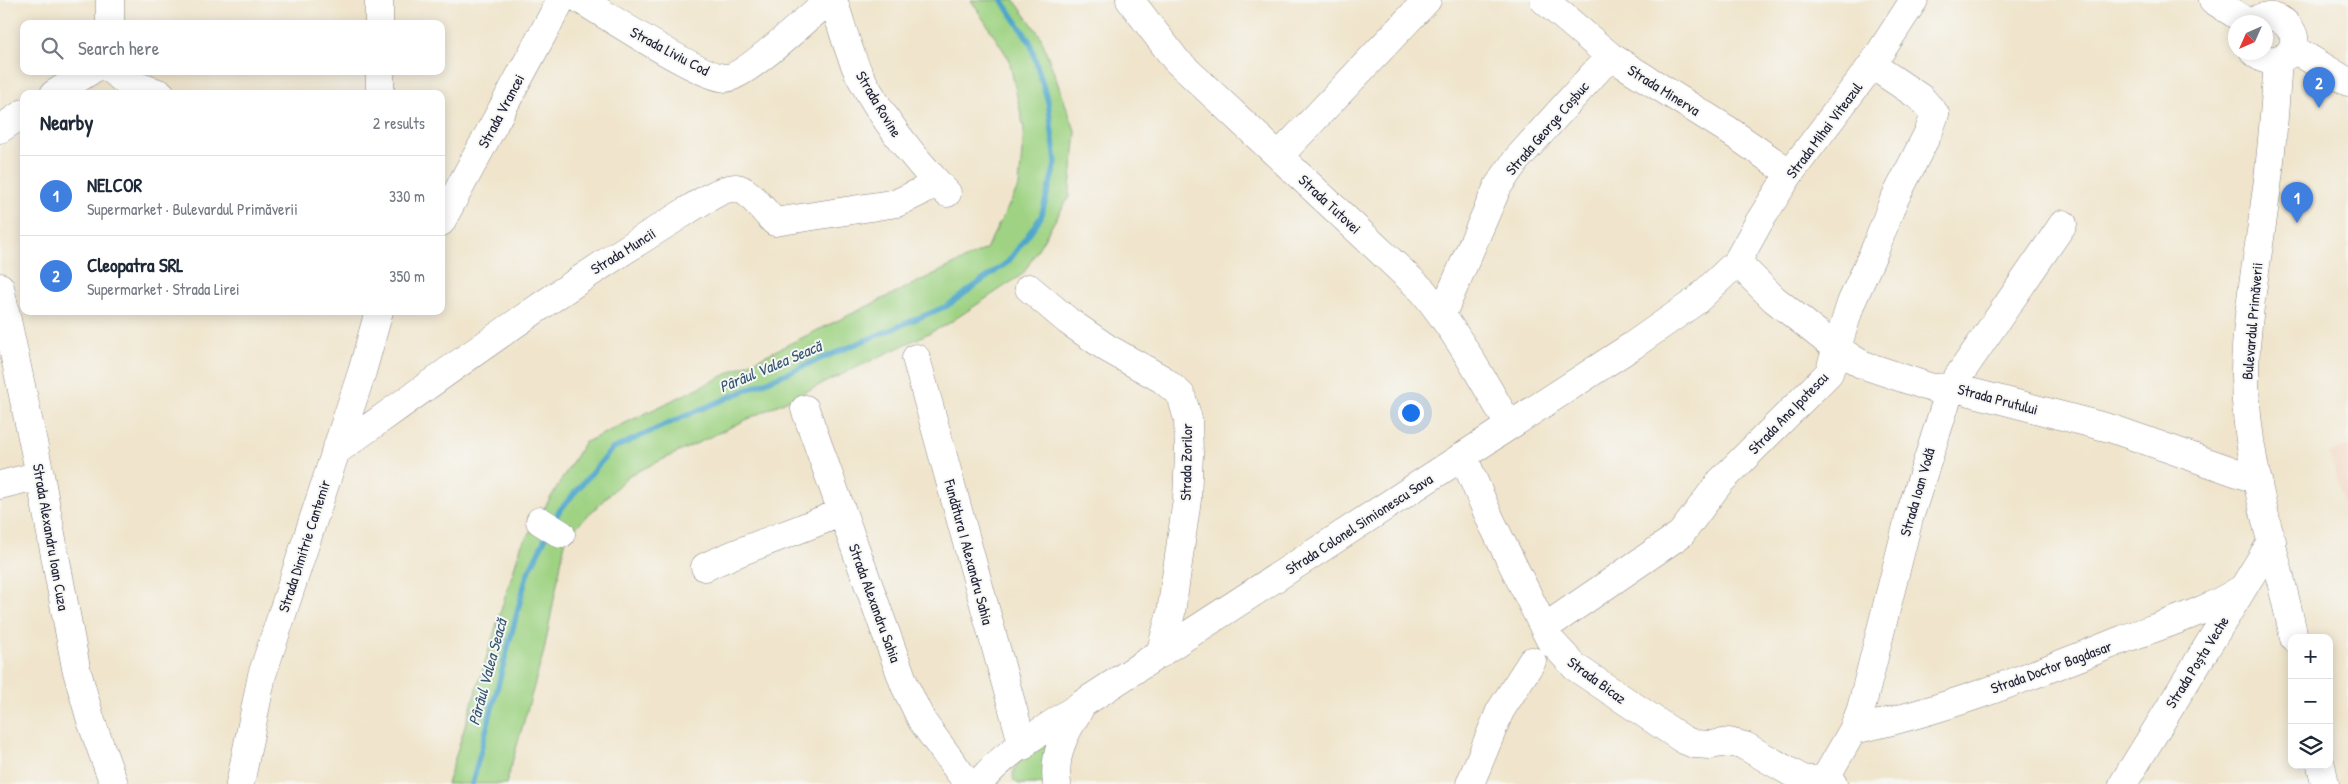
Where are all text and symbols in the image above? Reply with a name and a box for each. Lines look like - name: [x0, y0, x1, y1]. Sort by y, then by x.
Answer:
- north arrow: [2228, 15, 2273, 60]
- search box: [20, 20, 445, 75]
- street label: Strada Liviu Cod: [627, 21, 713, 81]
- icon: search: [38, 34, 66, 62]
- text: Search here: [78, 35, 159, 61]
- street label: Strada Minerva: [1624, 59, 1704, 121]
- street label: Strada Rovine: [851, 67, 907, 141]
- pin: 2: [2303, 67, 2335, 108]
- street label: Strada Vrancei: [473, 70, 529, 152]
- street label: Strada George Coșbuc: [1500, 76, 1594, 179]
- street label: Strada Mihai Viteazul: [1781, 78, 1867, 182]
- text: Nearby: [40, 108, 93, 137]
- text: 2 results: [373, 112, 425, 134]
- street label: Strada Tutovei: [1294, 170, 1366, 238]
- text: NELCOR: [87, 172, 142, 198]
- pin: 1: [2281, 182, 2313, 223]
- text: 1: [53, 185, 59, 207]
- text: 330 m: [389, 185, 425, 207]
- text: Supermarket · Bulevardul Primăverii: [87, 198, 298, 220]
- street label: Strada Muncii: [586, 223, 660, 279]
- text: Cleopatra SRL: [87, 252, 183, 278]
- street label: Bulevardul Primăverii: [2236, 262, 2268, 380]
- text: 2: [52, 265, 60, 287]
- text: 350 m: [389, 265, 425, 287]
- text: Supermarket · Strada Lirei: [87, 278, 240, 300]
- water label: Pârâul Valea Seacă: [716, 334, 826, 397]
- street label: Strada Ana Ipotescu: [1743, 367, 1833, 459]
- street label: Strada Prutului: [1955, 378, 2041, 420]
- your location: [1398, 400, 1424, 426]
- street label: Strada Zorilor: [1175, 423, 1197, 501]
- street label: Strada Ioan Vodă: [1894, 445, 1940, 539]
- street label: Strada Alexandru Ioan Cuza: [28, 462, 74, 612]
- street label: Strada Colonel Simionescu Sava: [1281, 468, 1437, 580]
- street label: Fundătura I Alexandru Sahia: [939, 476, 999, 627]
- street label: Strada Dimitrie Cantemir: [273, 477, 335, 615]
- street label: Strada Alexandru Sahia: [844, 541, 906, 665]
- street label: Strada Poșta Veche: [2160, 612, 2234, 712]
- water label: Pârâul Valea Seacă: [462, 615, 512, 728]
- map controls: [2288, 634, 2333, 769]
- button: +: [2288, 634, 2333, 679]
- street label: Strada Doctor Bagdasar: [1987, 635, 2115, 699]
- street label: Strada Bicaz: [1563, 652, 1631, 709]
- button: −: [2288, 679, 2333, 724]
- button: layers: [2288, 724, 2333, 769]

